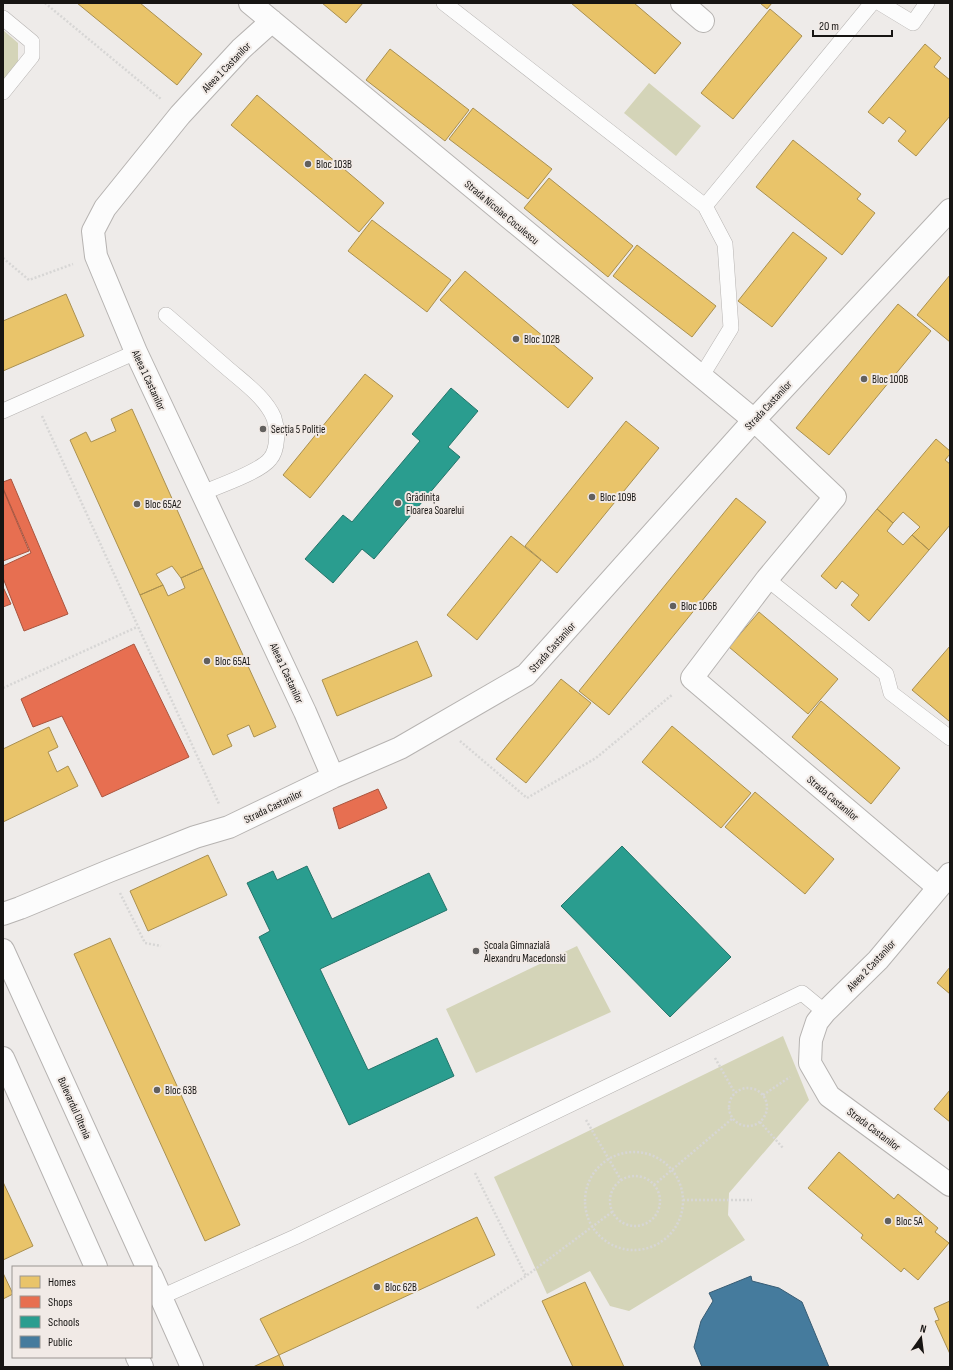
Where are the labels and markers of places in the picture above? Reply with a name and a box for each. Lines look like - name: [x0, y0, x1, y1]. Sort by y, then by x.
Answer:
- place label: Bloc 103B: [316, 158, 352, 171]
- marker: Bloc 103B: [303, 159, 313, 169]
- place label: Bloc 102B: [524, 333, 560, 346]
- marker: Bloc 102B: [511, 334, 521, 344]
- place label: Bloc 100B: [872, 373, 908, 386]
- marker: Bloc 100B: [859, 374, 869, 384]
- place label: Secția 5 Poliție: [271, 423, 325, 436]
- marker: Secția 5 Poliție: [258, 424, 268, 434]
- place label: Grădinița Floarea Soarelui: [406, 491, 464, 517]
- place label: Bloc 109B: [600, 491, 636, 504]
- marker: Bloc 109B: [587, 492, 597, 502]
- place label: Bloc 65A2: [145, 498, 182, 511]
- marker: Grădinița Floarea Soarelui: [393, 498, 403, 508]
- marker: Bloc 65A2: [132, 499, 142, 509]
- place label: Bloc 106B: [681, 600, 717, 613]
- marker: Bloc 106B: [668, 601, 678, 611]
- place label: Bloc 65A1: [215, 655, 251, 668]
- marker: Bloc 65A1: [202, 656, 212, 666]
- place label: Școala Gimnazială Alexandru Macedonski: [483, 939, 566, 965]
- marker: Școala Gimnazială Alexandru Macedonski: [471, 946, 481, 956]
- place label: Bloc 63B: [165, 1084, 197, 1097]
- marker: Bloc 63B: [152, 1085, 162, 1095]
- place label: Bloc 5A: [896, 1215, 923, 1228]
- marker: Bloc 5A: [883, 1216, 893, 1226]
- place label: Bloc 62B: [385, 1281, 417, 1294]
- marker: Bloc 62B: [372, 1282, 382, 1292]

